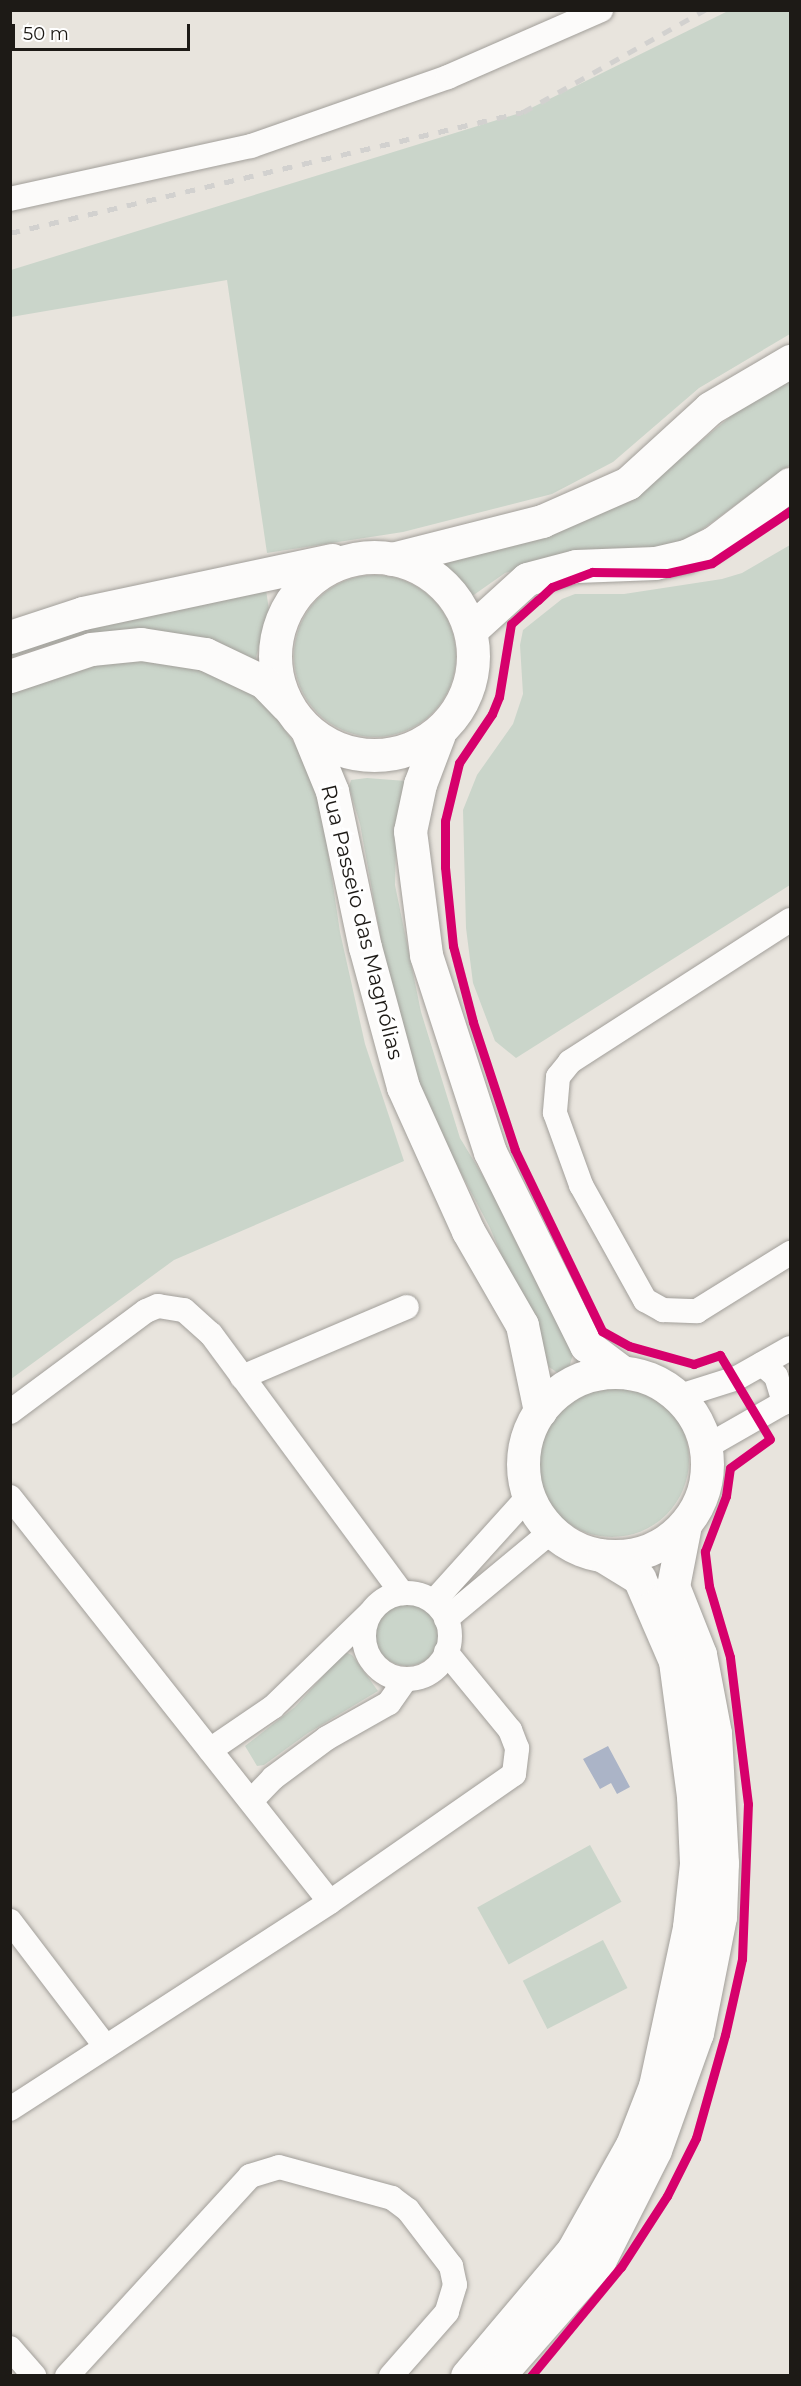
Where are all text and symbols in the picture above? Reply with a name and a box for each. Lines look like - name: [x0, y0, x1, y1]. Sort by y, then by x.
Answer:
- scale bar: [15, 12, 194, 50]
- text: 50 m: [23, 23, 69, 45]
- street label: Rua Passeio das Magnólias: [316, 782, 408, 1062]

